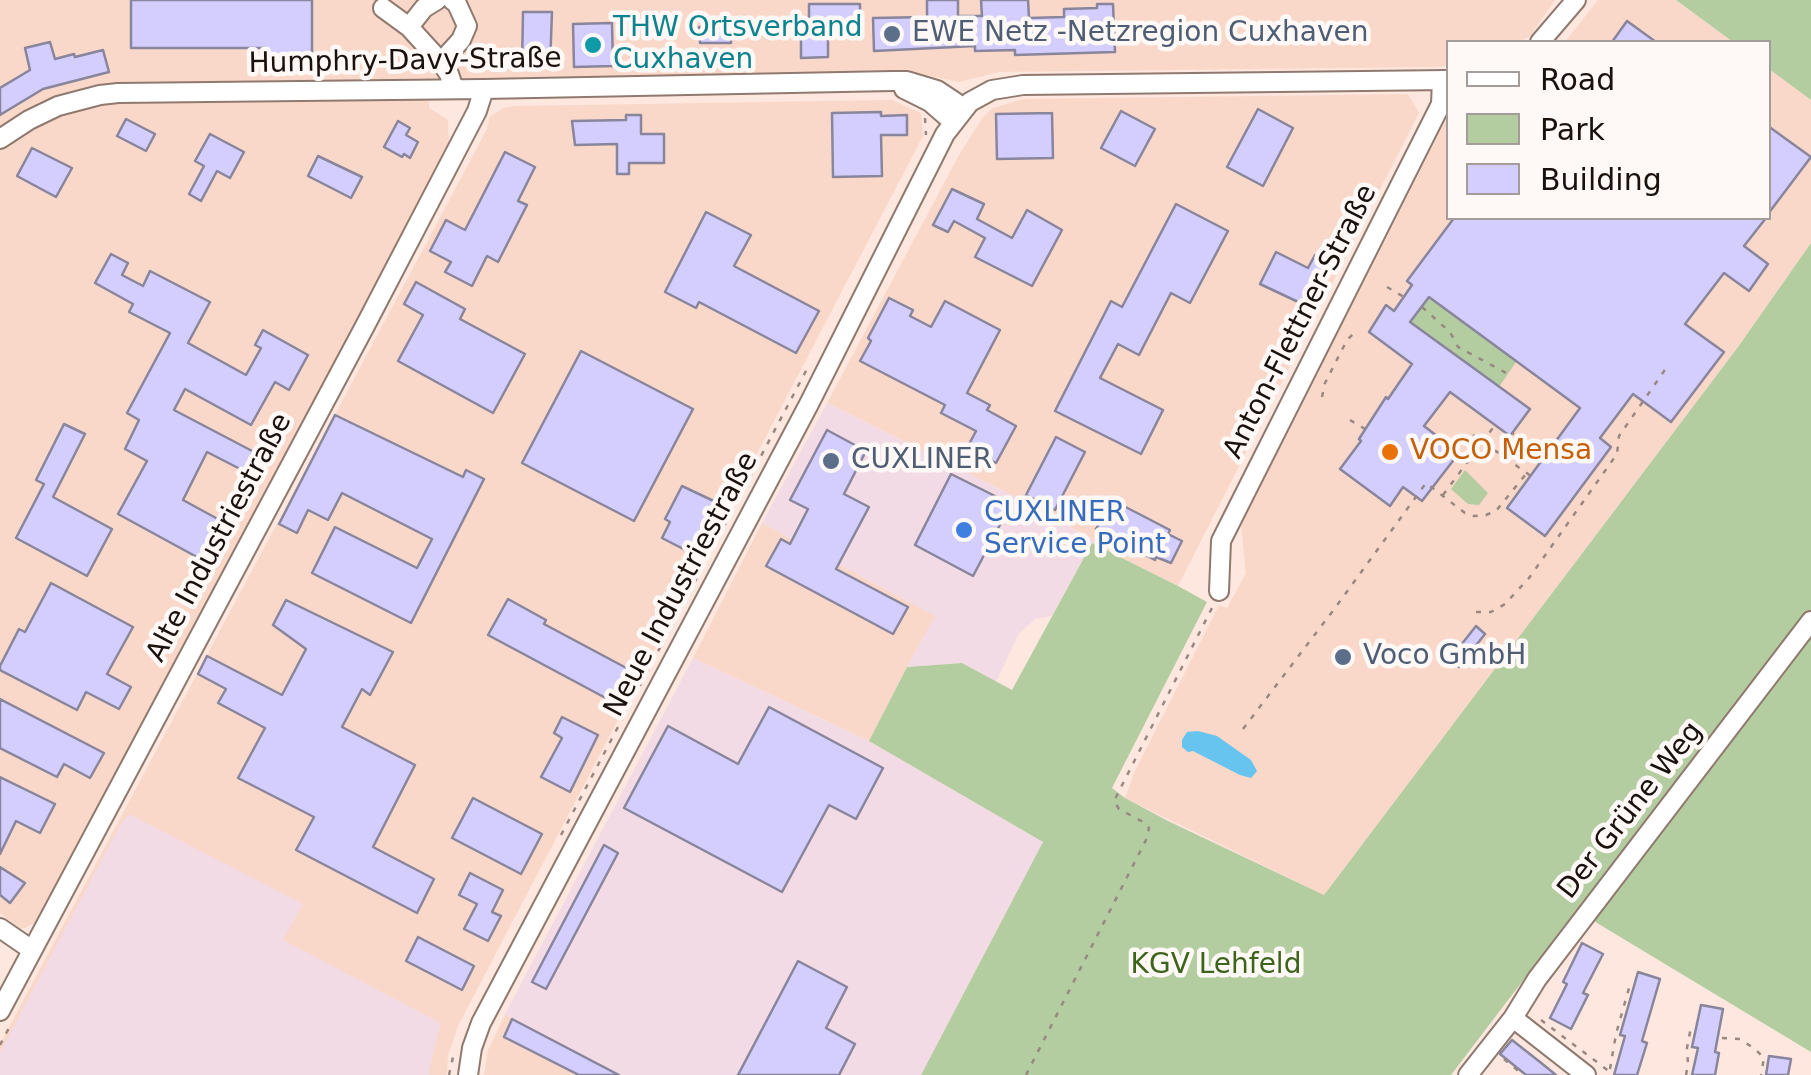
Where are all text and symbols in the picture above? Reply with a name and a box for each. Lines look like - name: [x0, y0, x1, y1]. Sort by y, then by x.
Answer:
- place label: THW Ortsverband Cuxhaven: [613, 12, 863, 78]
- place label: EWE Netz -Netzregion Cuxhaven: [912, 17, 1368, 51]
- marker: EWE Netz -Netzregion Cuxhaven: [881, 23, 903, 45]
- marker: THW Ortsverband Cuxhaven: [582, 34, 604, 56]
- legend: [1446, 40, 1771, 220]
- street label: Humphry-Davy-Straße: [248, 42, 562, 82]
- text: Road: [1540, 62, 1615, 97]
- text: Park: [1540, 112, 1605, 147]
- text: Building: [1540, 162, 1662, 197]
- street label: Anton-Flettner-Straße: [1217, 179, 1385, 465]
- street label: Alte Industriestraße: [140, 408, 300, 668]
- place label: VOCO Mensa: [1410, 435, 1592, 469]
- marker: VOCO Mensa: [1379, 441, 1401, 463]
- place label: CUXLINER: [851, 444, 992, 478]
- street label: Neue Industriestraße: [598, 447, 766, 723]
- marker: CUXLINER: [820, 450, 842, 472]
- place label: CUXLINER Service Point: [984, 497, 1166, 563]
- marker: CUXLINER Service Point: [953, 519, 975, 541]
- place label: Voco GmbH: [1363, 640, 1526, 674]
- marker: Voco GmbH: [1332, 646, 1354, 668]
- street label: Der Grüne Weg: [1552, 716, 1710, 906]
- park label: KGV Lehfeld: [1131, 949, 1301, 983]

